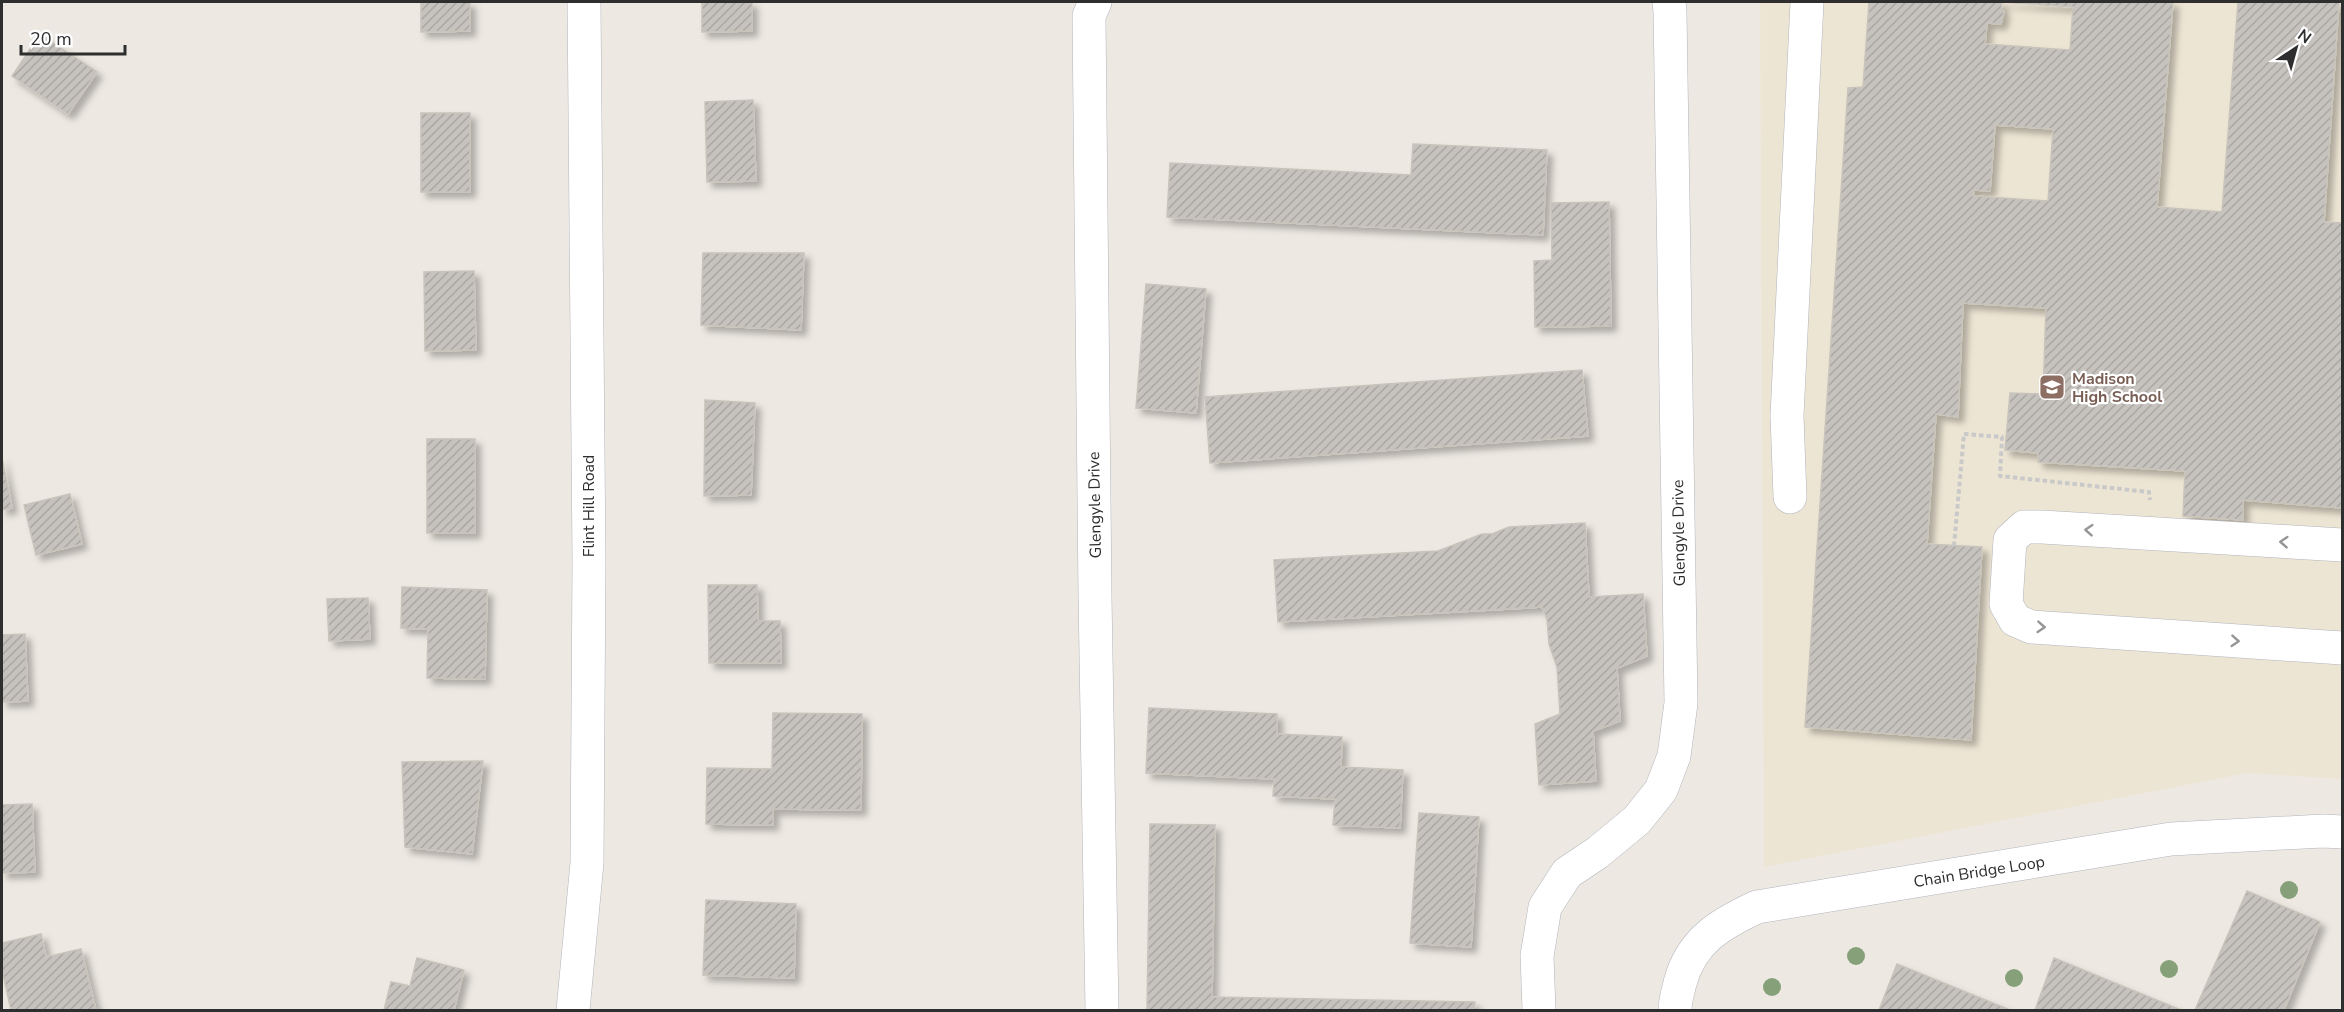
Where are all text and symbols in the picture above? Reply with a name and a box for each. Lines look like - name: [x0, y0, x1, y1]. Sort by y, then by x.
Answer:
- scale bar: [21, 18, 124, 56]
- north arrow: [2266, 18, 2326, 78]
- text: N: [2293, 24, 2316, 49]
- text: 20 m: [30, 27, 72, 51]
- place label: Madison High School: [2072, 368, 2162, 408]
- school or university icon: Madison High School: [2037, 372, 2067, 402]
- street label: Glengyle Drive: [1083, 451, 1107, 559]
- street label: Flint Hill Road: [578, 455, 600, 557]
- street label: Glengyle Drive: [1667, 479, 1691, 587]
- one-way arrow: [2085, 523, 2094, 536]
- one-way arrow: [2280, 535, 2289, 548]
- one-way arrow: [2036, 621, 2045, 634]
- one-way arrow: [2231, 634, 2240, 647]
- street label: Chain Bridge Loop: [1912, 851, 2046, 893]

